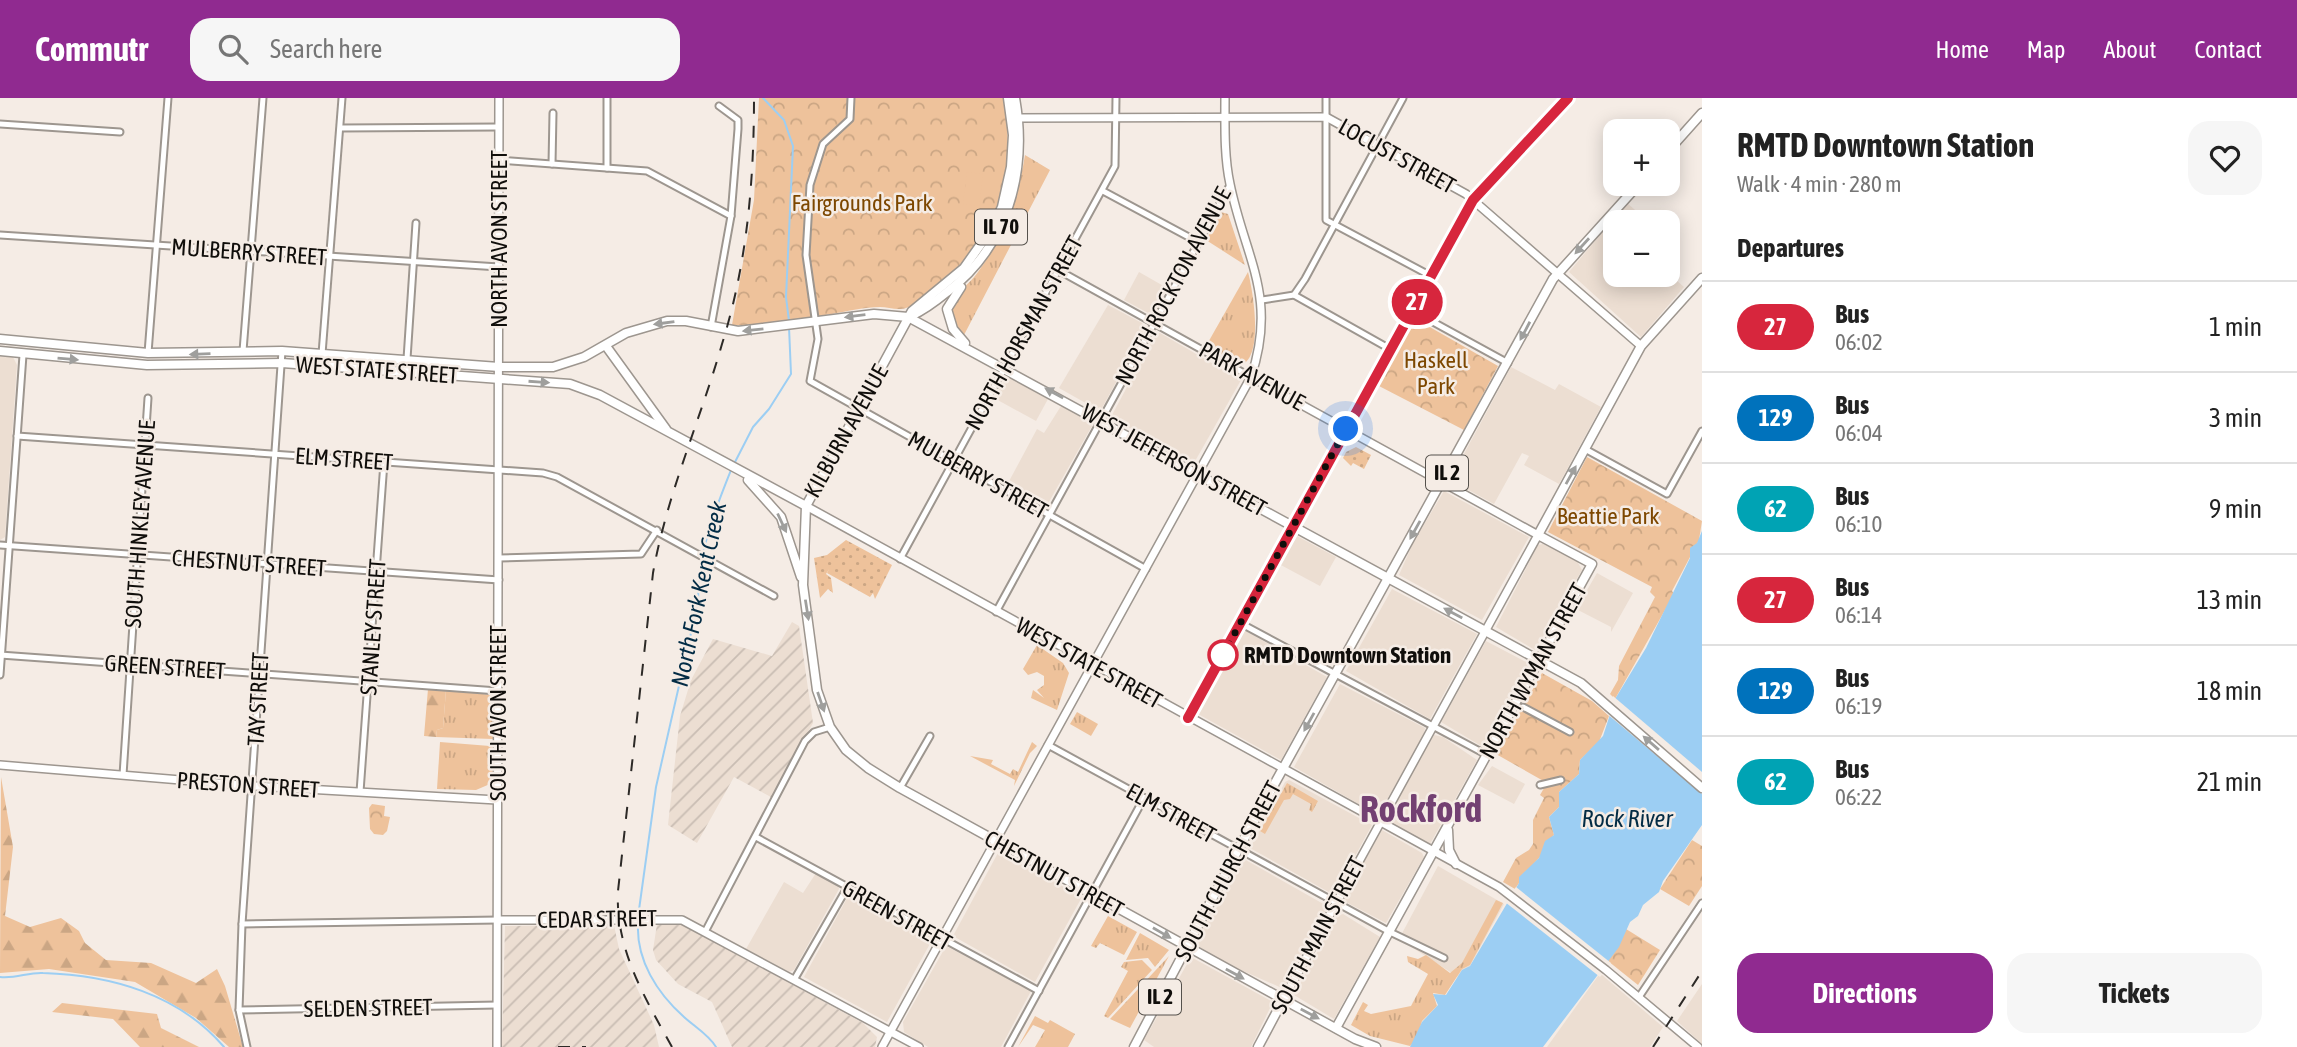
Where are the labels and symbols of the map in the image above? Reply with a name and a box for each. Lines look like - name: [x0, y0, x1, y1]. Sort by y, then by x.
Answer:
- street label: LOCUST STREET: [1334, 113, 1460, 199]
- street label: NORTH AVON STREET: [486, 150, 512, 328]
- street label: NORTH ROCKTON AVENUE: [1110, 183, 1236, 389]
- park label: Fairgrounds Park: [791, 190, 933, 216]
- road number: IL 70: [975, 209, 1027, 244]
- street label: NORTH HORSMAN STREET: [960, 232, 1088, 434]
- street label: MULBERRY STREET: [170, 234, 328, 270]
- one-way arrow: [1575, 237, 1591, 254]
- line badge: 27: [1386, 279, 1448, 325]
- one-way arrow: [844, 311, 866, 322]
- one-way arrow: [653, 317, 675, 328]
- one-way arrow: [1519, 321, 1531, 341]
- one-way arrow: [741, 325, 763, 336]
- street label: PARK AVENUE: [1195, 336, 1309, 416]
- park label: Haskell Park: [1404, 347, 1468, 399]
- one-way arrow: [189, 348, 211, 360]
- street label: WEST STATE STREET: [295, 351, 459, 389]
- one-way arrow: [57, 354, 79, 365]
- street label: KILBURN AVENUE: [799, 360, 893, 502]
- one-way arrow: [528, 377, 550, 388]
- one-way arrow: [1043, 388, 1063, 400]
- street label: WEST JEFFERSON STREET: [1077, 398, 1271, 522]
- your location: [1328, 411, 1363, 446]
- street label: SOUTH HINKLEY AVENUE: [120, 419, 160, 629]
- street label: MULBERRY STREET: [904, 426, 1052, 524]
- street label: ELM STREET: [294, 443, 394, 475]
- road number: IL 2: [1426, 456, 1468, 490]
- one-way arrow: [1565, 465, 1577, 485]
- water label: North Fork Kent Creek: [666, 498, 731, 689]
- park label: Beattie Park: [1557, 503, 1659, 529]
- one-way arrow: [777, 513, 788, 533]
- one-way arrow: [1409, 521, 1421, 540]
- street label: CHESTNUT STREET: [171, 545, 327, 581]
- street label: STANLEY STREET: [355, 558, 391, 696]
- street label: NORTH WYMAN STREET: [1474, 579, 1592, 763]
- one-way arrow: [802, 599, 813, 621]
- one-way arrow: [1443, 607, 1463, 619]
- street label: WEST STATE STREET: [1012, 612, 1166, 714]
- street label: SOUTH AVON STREET: [485, 625, 511, 801]
- marker: RMTD Downtown Station: [1208, 640, 1238, 670]
- place label: RMTD Downtown Station: [1244, 642, 1451, 668]
- street label: GREEN STREET: [104, 650, 226, 684]
- street label: TAY STREET: [243, 652, 273, 746]
- one-way arrow: [816, 691, 827, 712]
- one-way arrow: [1304, 712, 1315, 732]
- one-way arrow: [1642, 735, 1660, 751]
- street label: PRESTON STREET: [176, 767, 320, 803]
- street label: SOUTH CHURCH STREET: [1170, 777, 1286, 965]
- street label: ELM STREET: [1122, 778, 1220, 848]
- district label: Rockford: [1360, 787, 1482, 830]
- water label: Rock River: [1581, 805, 1673, 832]
- street label: CHESTNUT STREET: [980, 825, 1128, 923]
- street label: SOUTH MAIN STREET: [1266, 852, 1370, 1018]
- street label: GREEN STREET: [838, 874, 956, 956]
- street label: CEDAR STREET: [537, 905, 657, 933]
- one-way arrow: [1152, 927, 1171, 940]
- one-way arrow: [1225, 968, 1245, 980]
- road number: IL 2: [1139, 979, 1181, 1014]
- street label: SELDEN STREET: [303, 994, 433, 1022]
- one-way arrow: [1300, 1008, 1319, 1020]

